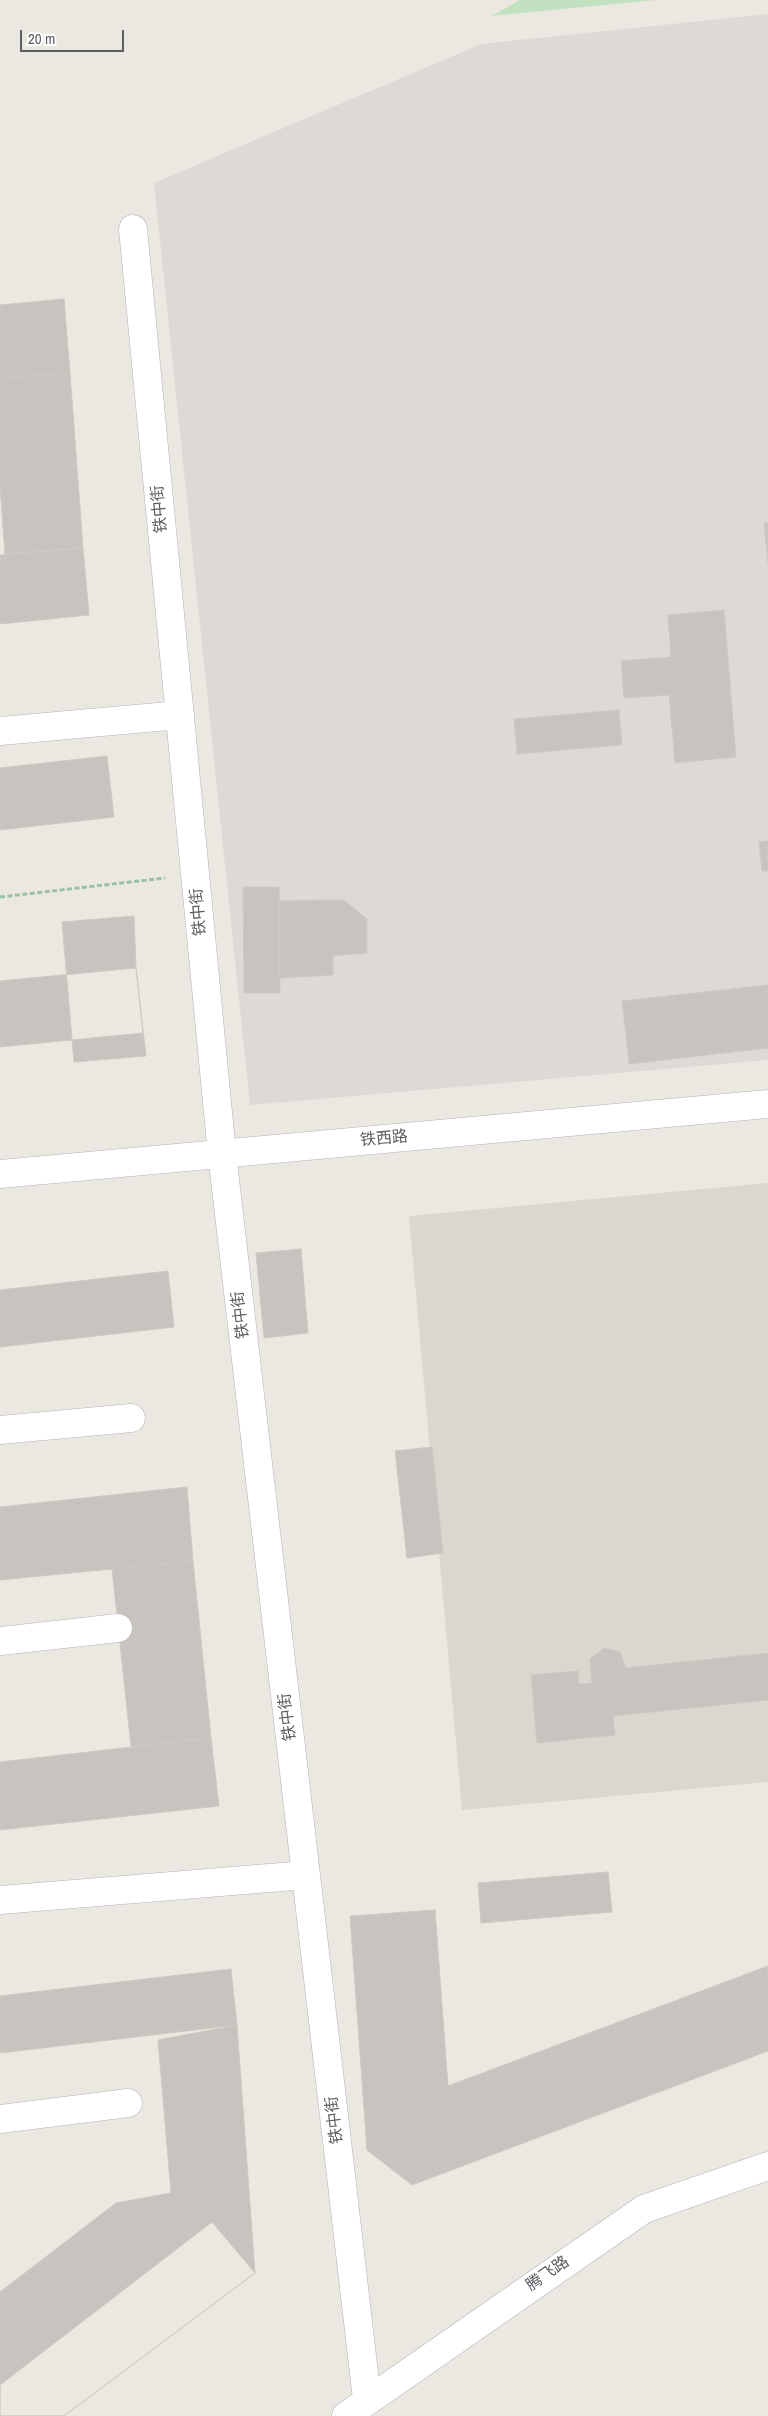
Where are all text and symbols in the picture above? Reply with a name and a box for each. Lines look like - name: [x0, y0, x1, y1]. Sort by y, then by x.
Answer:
- scale bar: [22, 20, 126, 52]
- text: 20 m: [28, 28, 55, 49]
- street label: 铁中街: [148, 484, 172, 534]
- street label: 铁中街: [187, 887, 211, 937]
- street label: 铁西路: [359, 1127, 409, 1151]
- street label: 铁中街: [229, 1290, 253, 1340]
- street label: 铁中街: [276, 1692, 300, 1742]
- street label: 铁中街: [323, 2095, 347, 2145]
- street label: 腾飞路: [523, 2252, 573, 2296]

